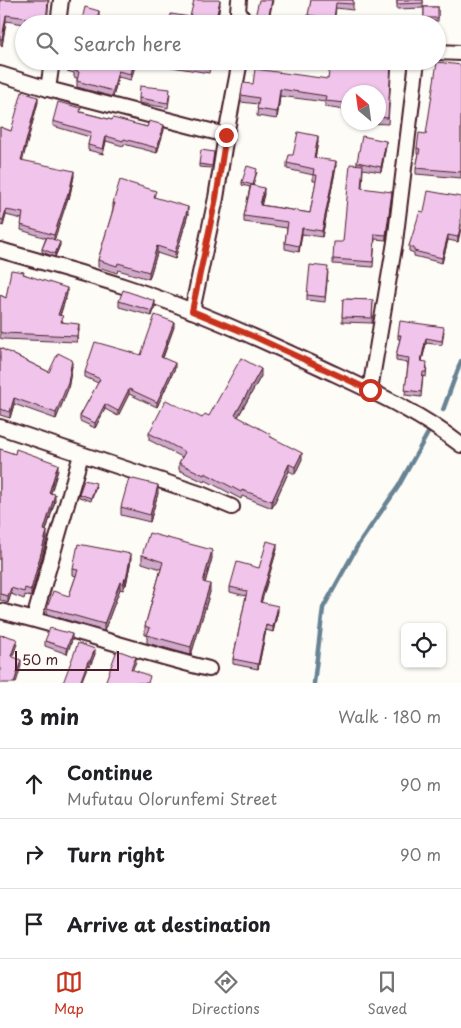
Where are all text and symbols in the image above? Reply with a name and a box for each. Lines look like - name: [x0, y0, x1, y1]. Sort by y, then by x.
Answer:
- search box: [15, 15, 446, 70]
- icon: search: [33, 29, 61, 57]
- text: Search here: [73, 29, 182, 57]
- north arrow: [341, 85, 386, 130]
- route end: [215, 124, 238, 147]
- route start: [359, 379, 382, 402]
- map controls: [401, 623, 446, 668]
- button: locate: [401, 623, 446, 668]
- scale bar: [15, 648, 119, 671]
- text: 50 m: [22, 649, 58, 670]
- text: 3 min: [20, 700, 79, 732]
- text: Walk · 180 m: [338, 704, 441, 728]
- text: Continue: [67, 758, 153, 786]
- icon: ahead: [20, 770, 48, 798]
- text: 90 m: [400, 772, 441, 796]
- text: Mufutau Olorunfemi Street: [67, 786, 277, 810]
- icon: right: [20, 840, 48, 868]
- text: Turn right: [67, 840, 165, 868]
- text: 90 m: [400, 842, 441, 866]
- icon: arrive: [20, 910, 48, 938]
- text: Arrive at destination: [67, 910, 271, 938]
- tab: Map: [54, 968, 84, 1019]
- tab: Directions: [192, 968, 260, 1019]
- tab: Saved: [367, 968, 407, 1019]

